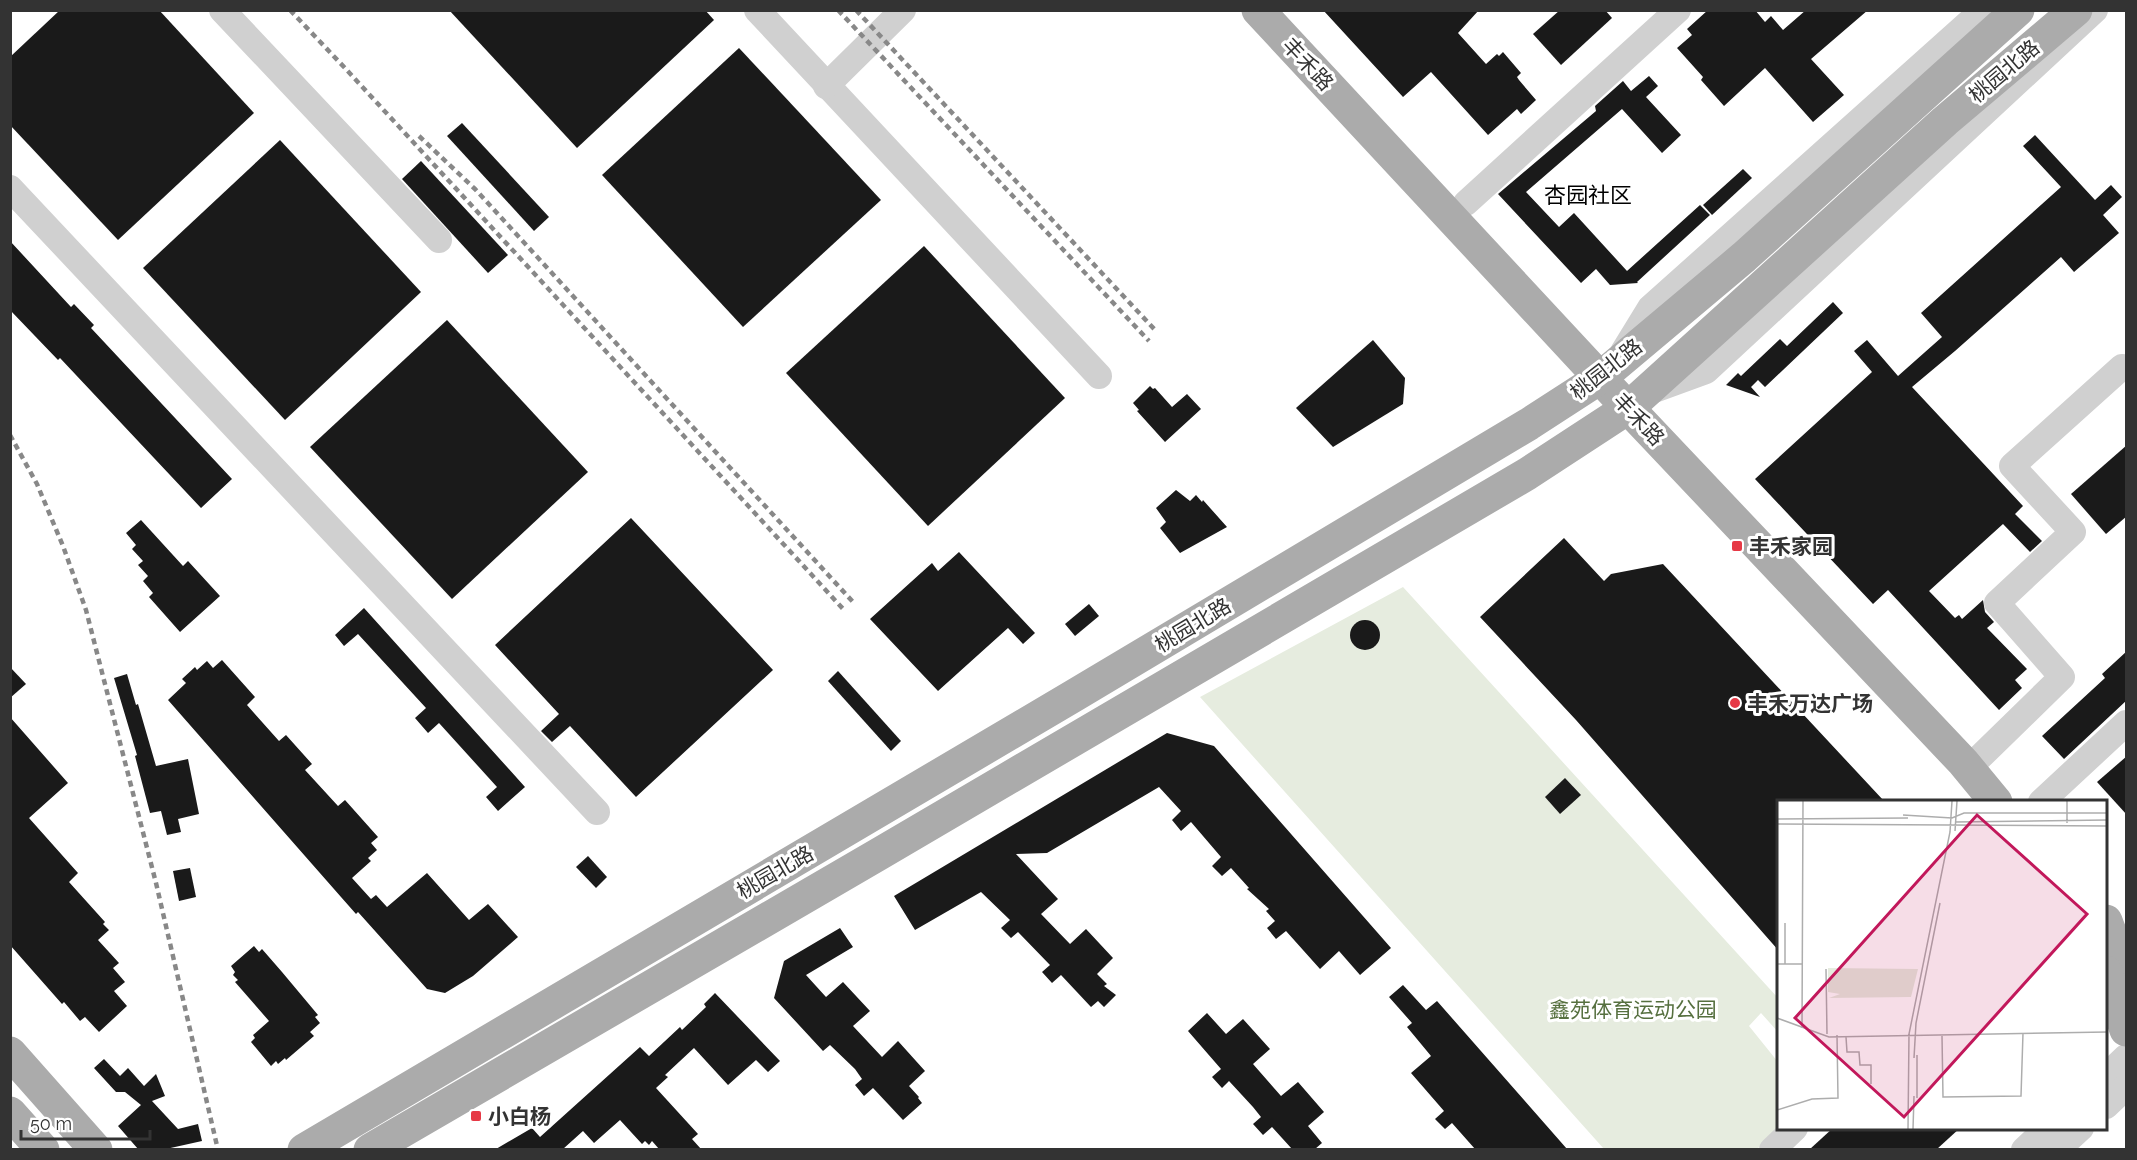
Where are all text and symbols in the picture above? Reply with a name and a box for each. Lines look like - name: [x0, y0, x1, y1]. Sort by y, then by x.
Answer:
- street label: 丰禾路: [1277, 32, 1339, 96]
- street label: 桃园北路: [1964, 34, 2044, 108]
- district label: 杏园社区: [1544, 182, 1632, 208]
- street label: 桃园北路: [1565, 333, 1647, 405]
- street label: 丰禾路: [1608, 387, 1670, 451]
- place label: 丰禾家园: [1749, 534, 1833, 559]
- marker: 丰禾家园: [1730, 539, 1744, 553]
- street label: 桃园北路: [1151, 593, 1235, 657]
- place label: 丰禾万达广场: [1747, 691, 1873, 716]
- marker: 丰禾万达广场: [1728, 696, 1742, 710]
- inset map: [1777, 800, 2107, 1130]
- street label: 桃园北路: [732, 840, 818, 904]
- park label: 鑫苑体育运动公园: [1549, 997, 1717, 1022]
- scale bar: [21, 1103, 150, 1141]
- place label: 小白杨: [488, 1104, 551, 1129]
- marker: 小白杨: [469, 1109, 483, 1123]
- text: 50 m: [30, 1113, 72, 1134]

